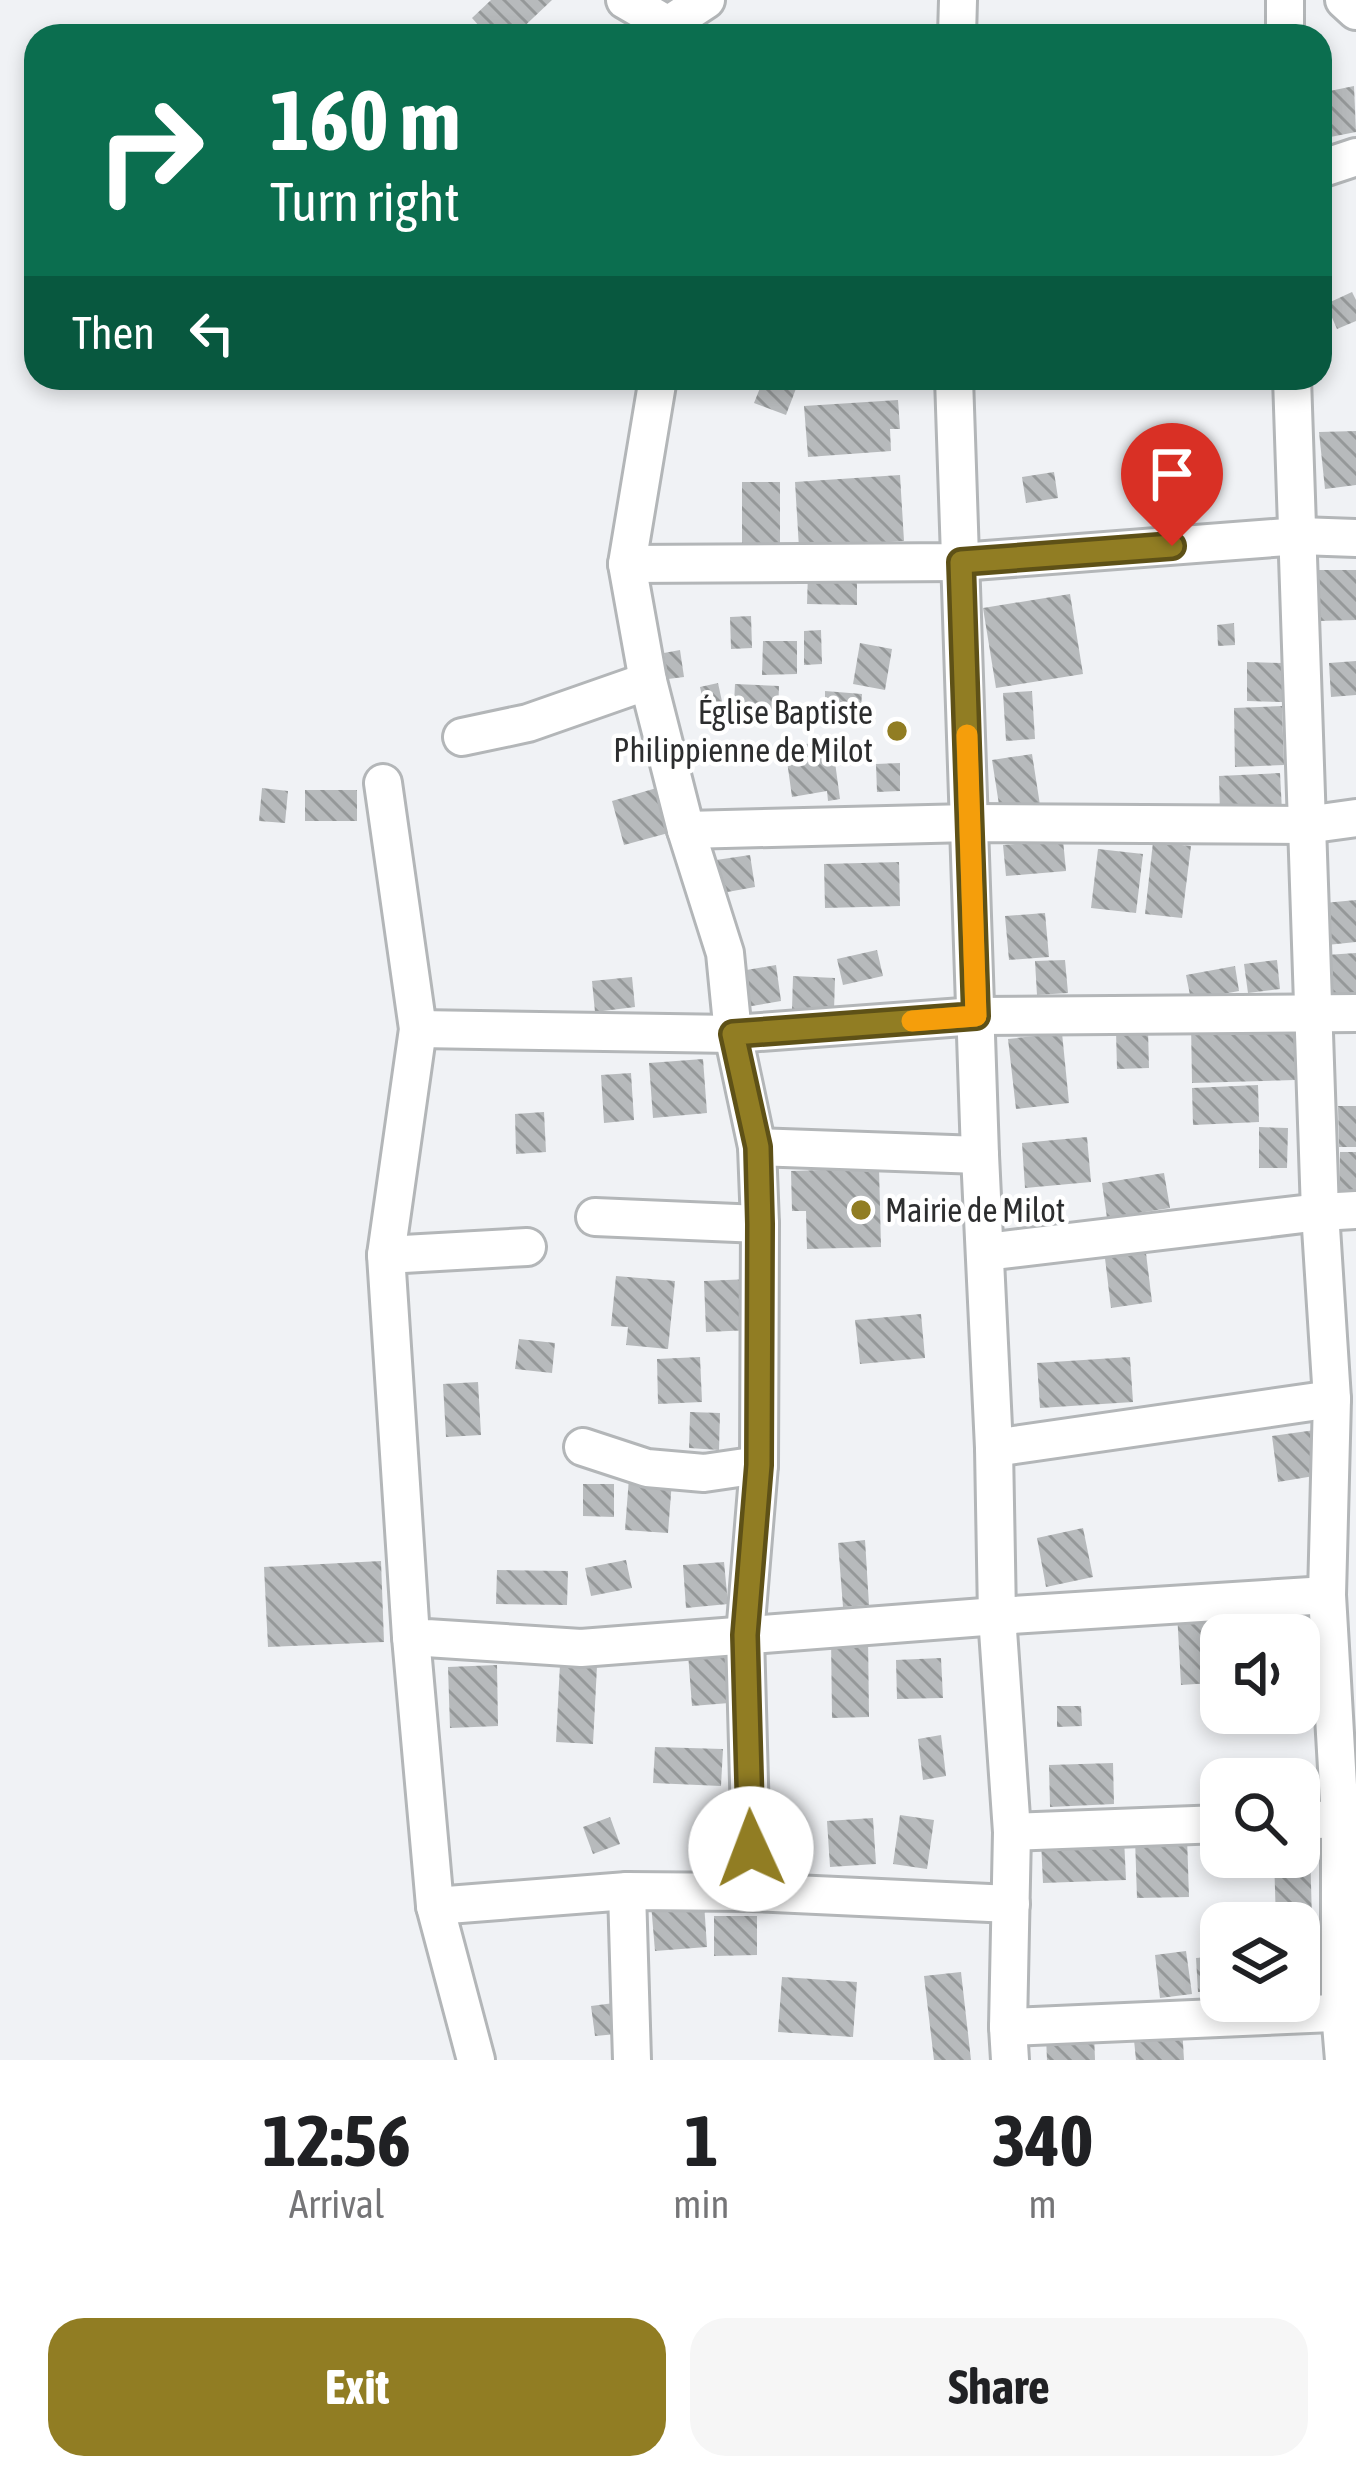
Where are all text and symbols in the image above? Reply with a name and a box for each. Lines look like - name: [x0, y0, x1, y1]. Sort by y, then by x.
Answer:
- icon: right: [72, 72, 228, 228]
- text: 160 m: [270, 72, 460, 168]
- text: Turn right: [270, 171, 460, 232]
- icon: left: [179, 300, 245, 366]
- text: Then: [72, 307, 155, 359]
- pin: [1121, 423, 1223, 546]
- icon: arrive: [1139, 441, 1205, 507]
- place label: Église Baptiste Philippienne de Milot: [613, 693, 873, 769]
- marker: Église Baptiste Philippienne de Milot: [884, 718, 910, 744]
- place label: Mairie de Milot: [885, 1191, 1065, 1229]
- marker: Mairie de Milot: [848, 1197, 874, 1223]
- map controls: [1200, 1614, 1320, 2022]
- button: sound: [1200, 1614, 1320, 1734]
- button: search: [1200, 1758, 1320, 1878]
- position arrow: [688, 1786, 814, 1912]
- button: layers: [1200, 1902, 1320, 2022]
- text: 12:56: [263, 2099, 411, 2181]
- text: 1: [684, 2099, 718, 2181]
- text: 340: [992, 2099, 1093, 2181]
- text: Arrival: [289, 2182, 384, 2226]
- text: min: [673, 2182, 729, 2226]
- text: m: [1029, 2182, 1057, 2226]
- button: Exit: [48, 2318, 666, 2456]
- button: Share: [690, 2318, 1308, 2456]

